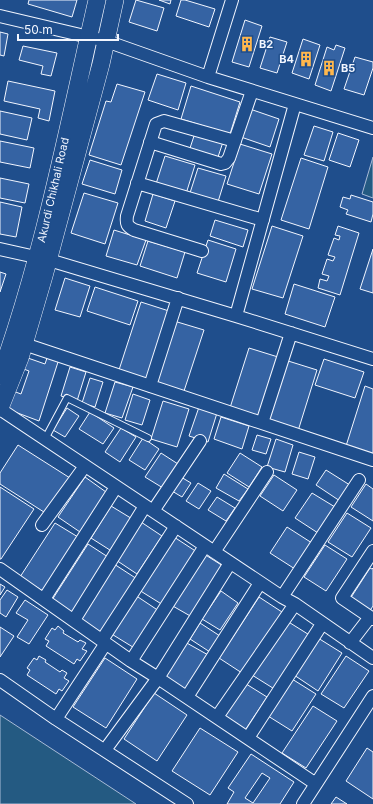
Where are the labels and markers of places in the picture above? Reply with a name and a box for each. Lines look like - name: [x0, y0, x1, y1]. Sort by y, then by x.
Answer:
- building icon: B2: [238, 35, 256, 53]
- place label: B2: [259, 37, 273, 51]
- building icon: B4: [297, 50, 315, 68]
- place label: B4: [279, 52, 294, 66]
- building icon: B5: [320, 59, 338, 77]
- place label: B5: [341, 61, 355, 75]

